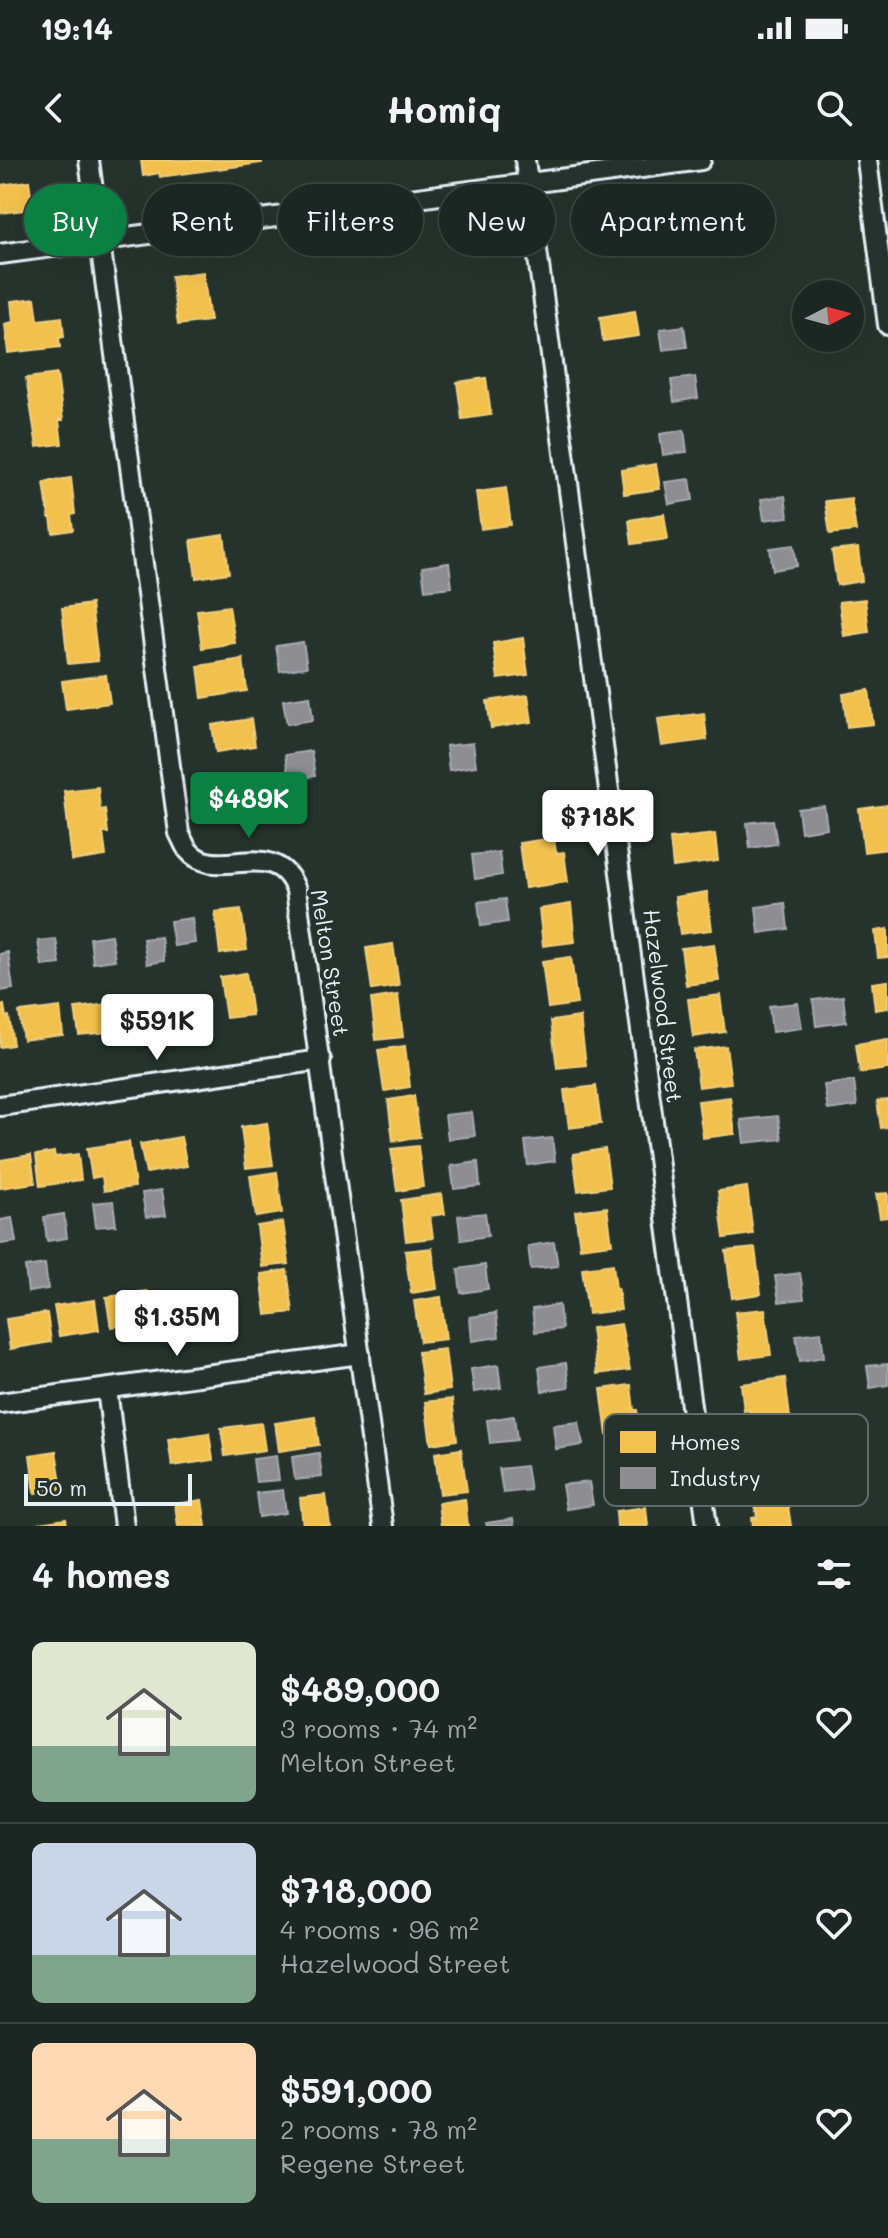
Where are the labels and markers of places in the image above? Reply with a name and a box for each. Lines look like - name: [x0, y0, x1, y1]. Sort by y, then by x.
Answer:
- pin: $489K: [193, 772, 305, 840]
- pin: $718K: [542, 790, 654, 858]
- pin: $591K: [101, 994, 213, 1062]
- pin: $1.35M: [112, 1290, 242, 1358]

